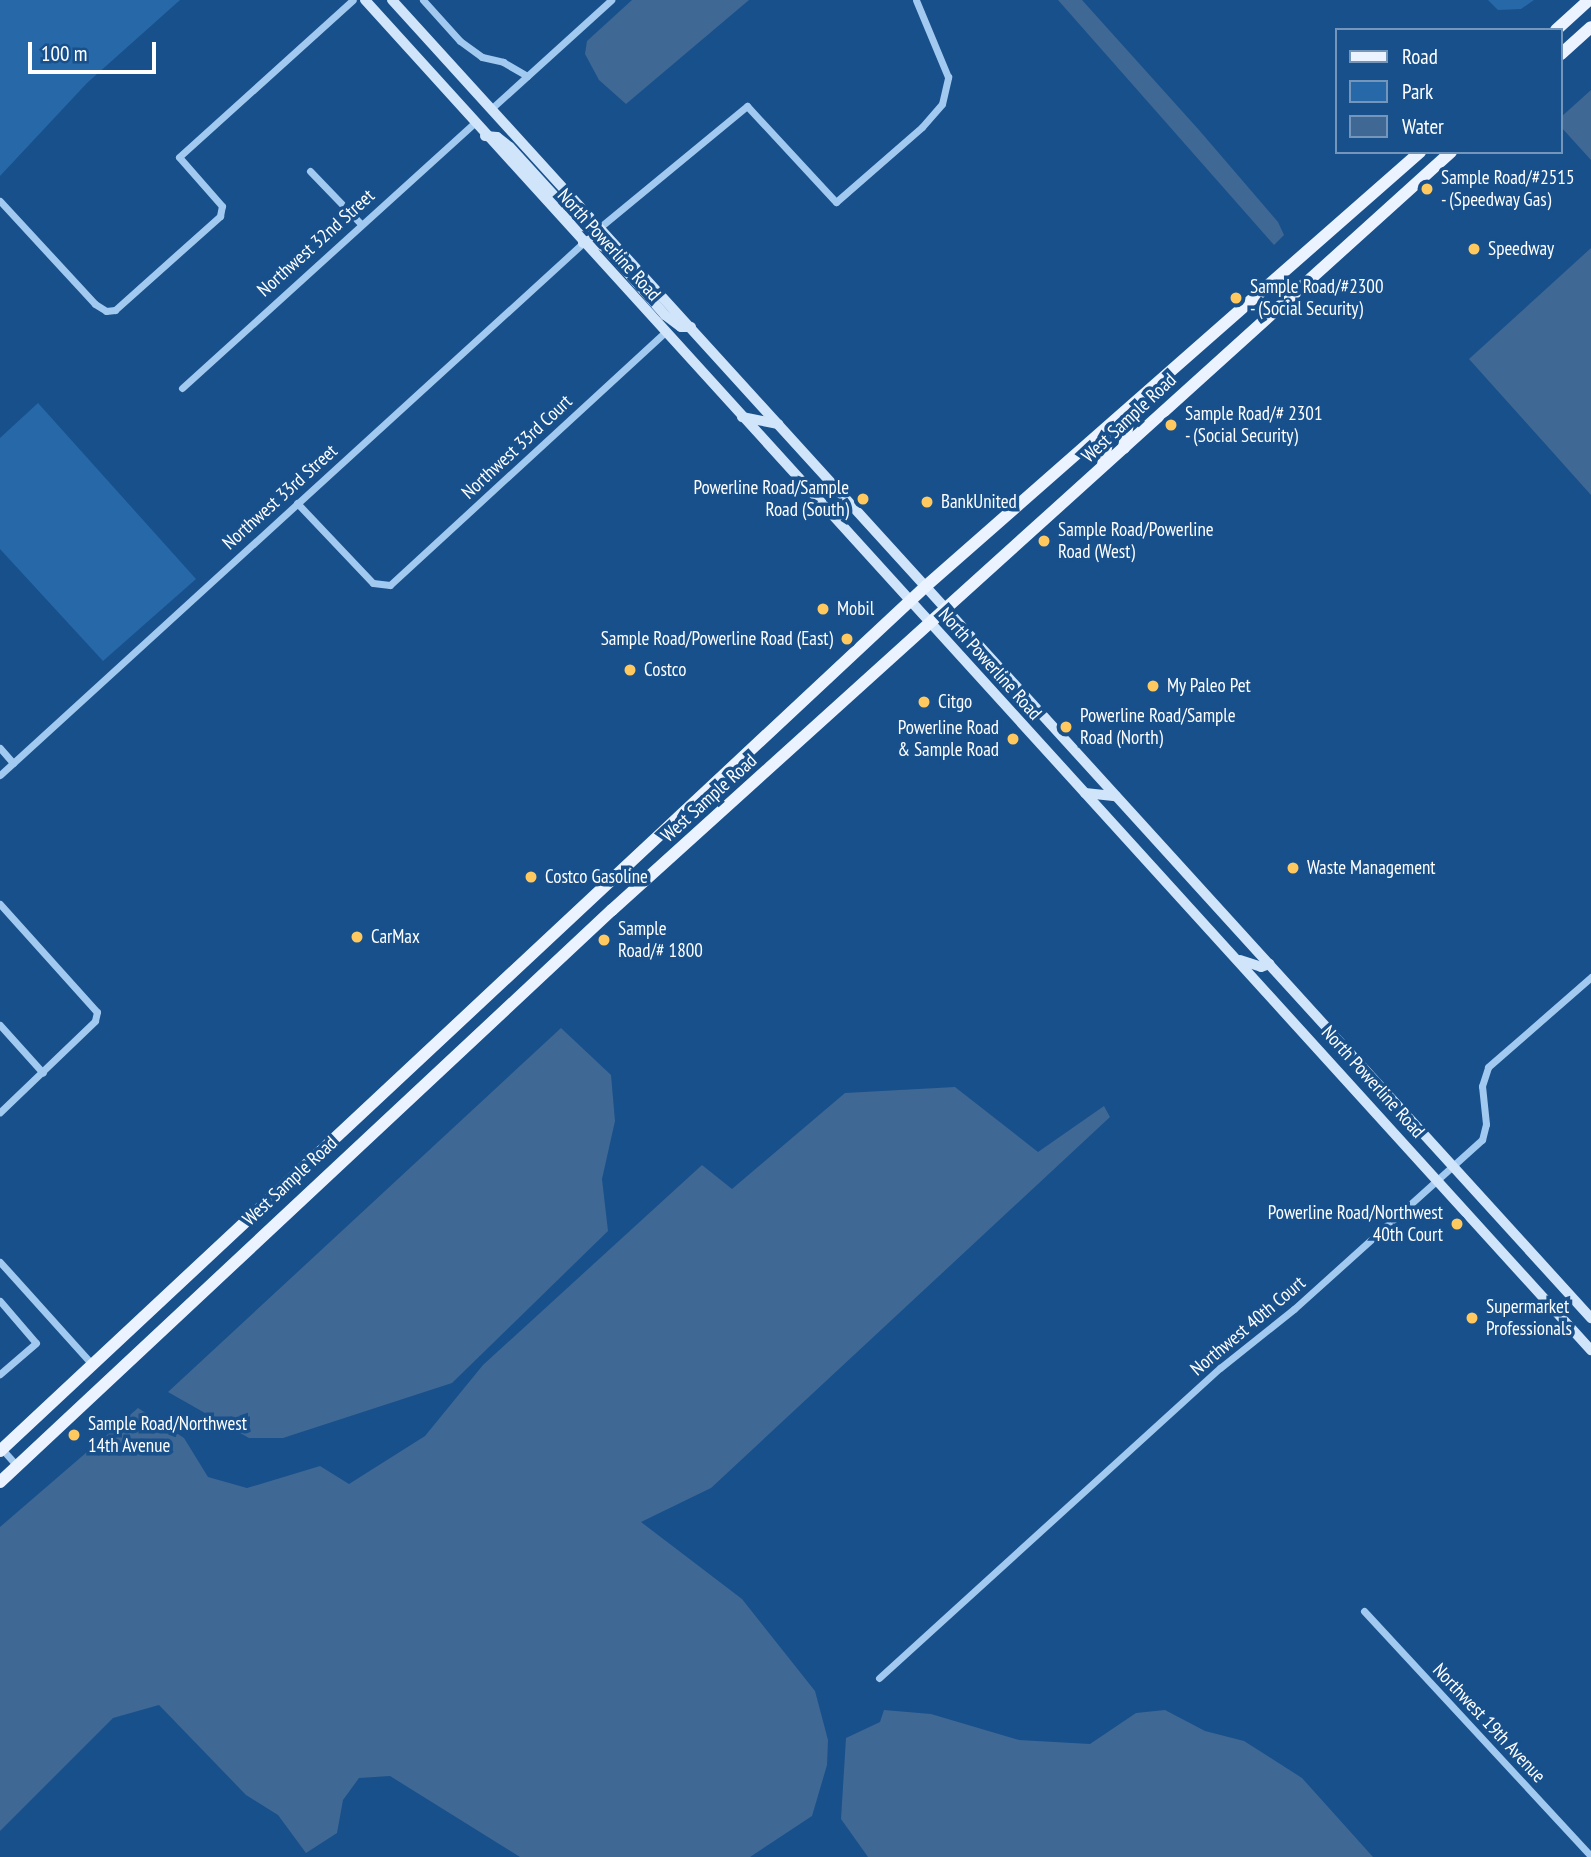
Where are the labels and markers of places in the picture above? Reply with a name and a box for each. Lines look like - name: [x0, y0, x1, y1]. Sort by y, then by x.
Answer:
- place label: Sample Road/#2515 - (Speedway Gas): [1441, 167, 1574, 211]
- marker: Sample Road/#2515 - (Speedway Gas): [1419, 181, 1435, 197]
- place label: Speedway: [1488, 238, 1554, 260]
- marker: Speedway: [1466, 241, 1482, 257]
- place label: Sample Road/#2300 - (Social Security): [1250, 276, 1383, 320]
- marker: Sample Road/#2300 - (Social Security): [1228, 290, 1244, 306]
- place label: Sample Road/# 2301 - (Social Security): [1185, 403, 1322, 447]
- marker: Sample Road/# 2301 - (Social Security): [1163, 417, 1179, 433]
- place label: Powerline Road/Sample Road (South): [693, 477, 849, 521]
- marker: Powerline Road/Sample Road (South): [855, 491, 871, 507]
- place label: BankUnited: [941, 491, 1017, 513]
- marker: BankUnited: [919, 494, 935, 510]
- place label: Sample Road/Powerline Road (West): [1058, 519, 1214, 563]
- marker: Sample Road/Powerline Road (West): [1036, 533, 1052, 549]
- place label: Mobil: [837, 598, 874, 620]
- marker: Mobil: [815, 601, 831, 617]
- place label: Sample Road/Powerline Road (East): [601, 628, 833, 650]
- marker: Sample Road/Powerline Road (East): [839, 631, 855, 647]
- place label: Costco: [644, 659, 687, 681]
- marker: Costco: [622, 662, 638, 678]
- place label: My Paleo Pet: [1167, 675, 1251, 697]
- marker: My Paleo Pet: [1145, 678, 1161, 694]
- place label: Citgo: [938, 691, 972, 713]
- marker: Citgo: [916, 694, 932, 710]
- place label: Powerline Road/Sample Road (North): [1080, 705, 1236, 749]
- place label: Powerline Road & Sample Road: [897, 717, 999, 761]
- marker: Powerline Road/Sample Road (North): [1058, 719, 1074, 735]
- marker: Powerline Road & Sample Road: [1005, 731, 1021, 747]
- place label: Waste Management: [1307, 857, 1436, 879]
- marker: Waste Management: [1285, 860, 1301, 876]
- place label: Costco Gasoline: [545, 866, 648, 888]
- marker: Costco Gasoline: [523, 869, 539, 885]
- place label: Sample Road/# 1800: [618, 918, 703, 962]
- place label: CarMax: [371, 926, 420, 948]
- marker: CarMax: [349, 929, 365, 945]
- marker: Sample Road/# 1800: [596, 932, 612, 948]
- place label: Powerline Road/Northwest 40th Court: [1268, 1202, 1443, 1246]
- marker: Powerline Road/Northwest 40th Court: [1449, 1216, 1465, 1232]
- place label: Supermarket Professionals: [1486, 1296, 1572, 1340]
- marker: Supermarket Professionals: [1464, 1310, 1480, 1326]
- place label: Sample Road/Northwest 14th Avenue: [88, 1413, 247, 1457]
- marker: Sample Road/Northwest 14th Avenue: [66, 1427, 82, 1443]

